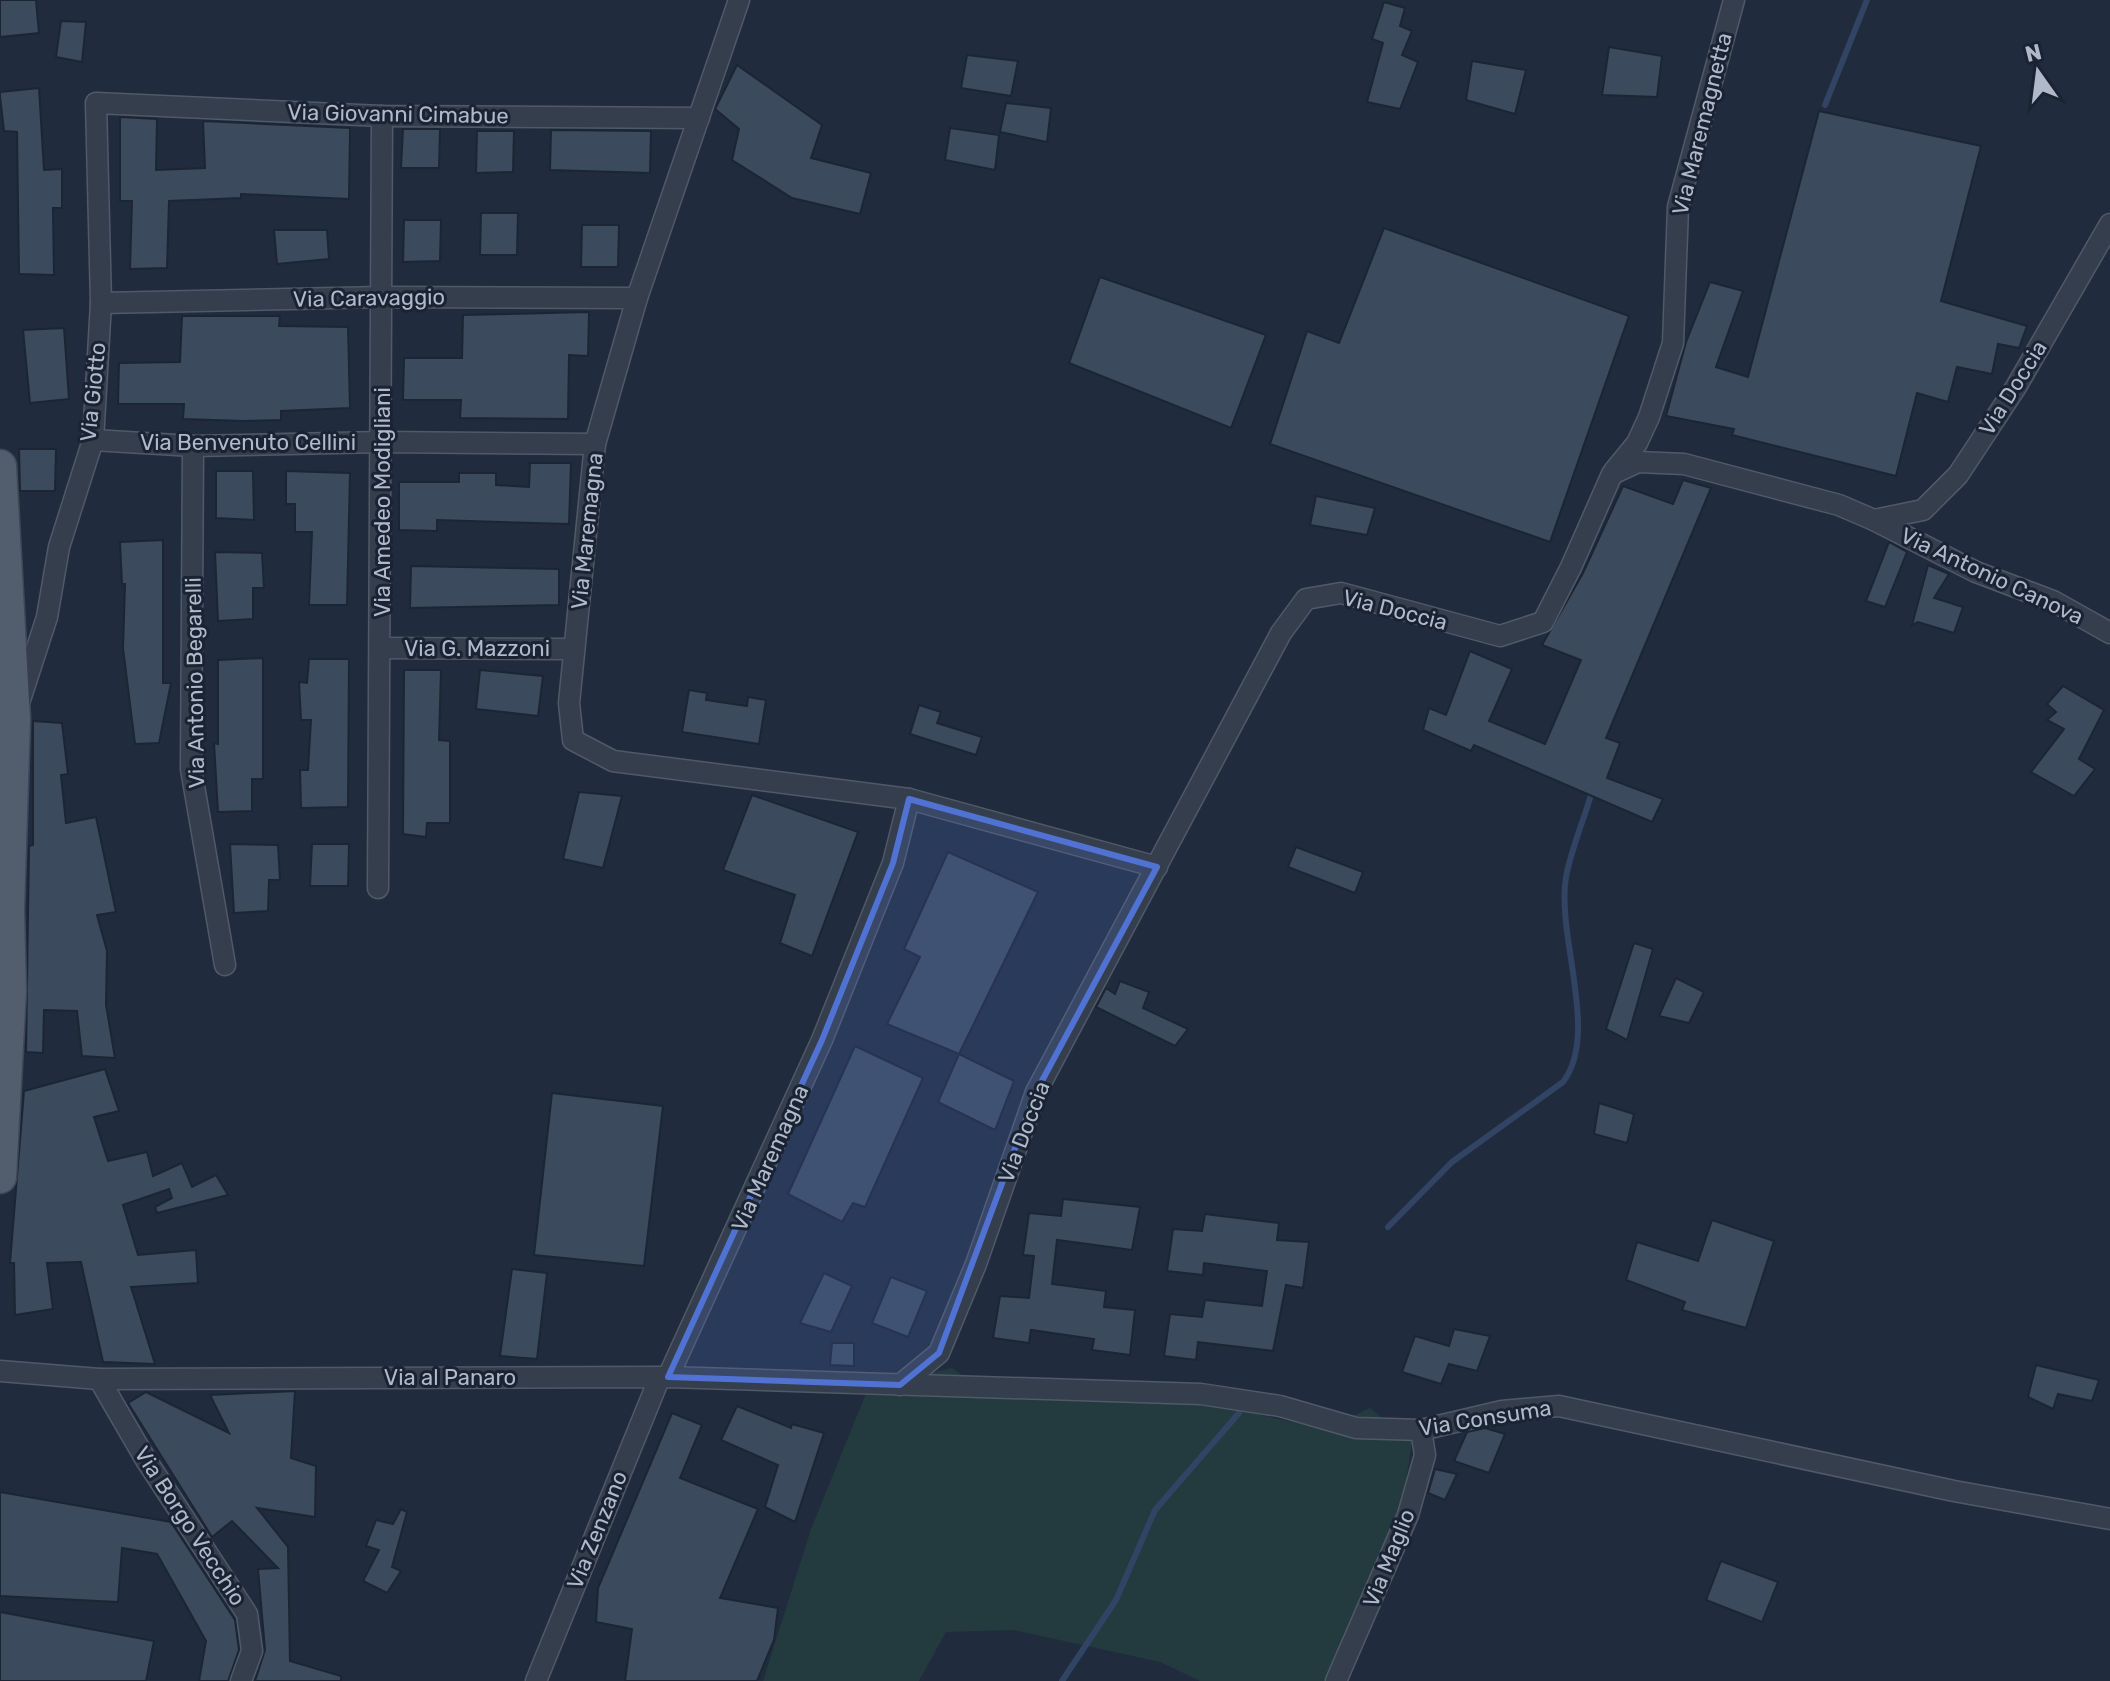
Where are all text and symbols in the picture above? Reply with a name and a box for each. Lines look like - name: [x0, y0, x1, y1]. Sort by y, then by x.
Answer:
- street label: Via Maremagnetta: [1666, 30, 1738, 218]
- north arrow: [1998, 32, 2078, 112]
- text: N: [2022, 38, 2044, 68]
- street label: Via Giovanni Cimabue: [287, 99, 509, 129]
- street label: Via Caravaggio: [293, 283, 445, 313]
- street label: Via Doccia: [1973, 336, 2053, 440]
- street label: Via Giotto: [74, 341, 112, 443]
- street label: Via Amedeo Modigliani: [369, 387, 396, 617]
- street label: Via Benvenuto Cellini: [140, 429, 356, 456]
- street label: Via Maremagna: [565, 451, 609, 611]
- street label: Via Antonio Canova: [1896, 522, 2088, 630]
- street label: Via Antonio Begarelli: [180, 577, 210, 789]
- street label: Via Doccia: [1340, 584, 1450, 636]
- street label: Via G. Mazzoni: [404, 635, 550, 662]
- street label: Via Doccia: [992, 1077, 1056, 1187]
- street label: Via Maremagna: [726, 1081, 814, 1235]
- street label: Via al Panaro: [384, 1364, 516, 1391]
- street label: Via Consuma: [1417, 1394, 1553, 1442]
- street label: Via Borgo Vecchio: [128, 1441, 252, 1611]
- street label: Via Zenzano: [561, 1467, 633, 1593]
- street label: Via Maglio: [1357, 1505, 1421, 1611]

